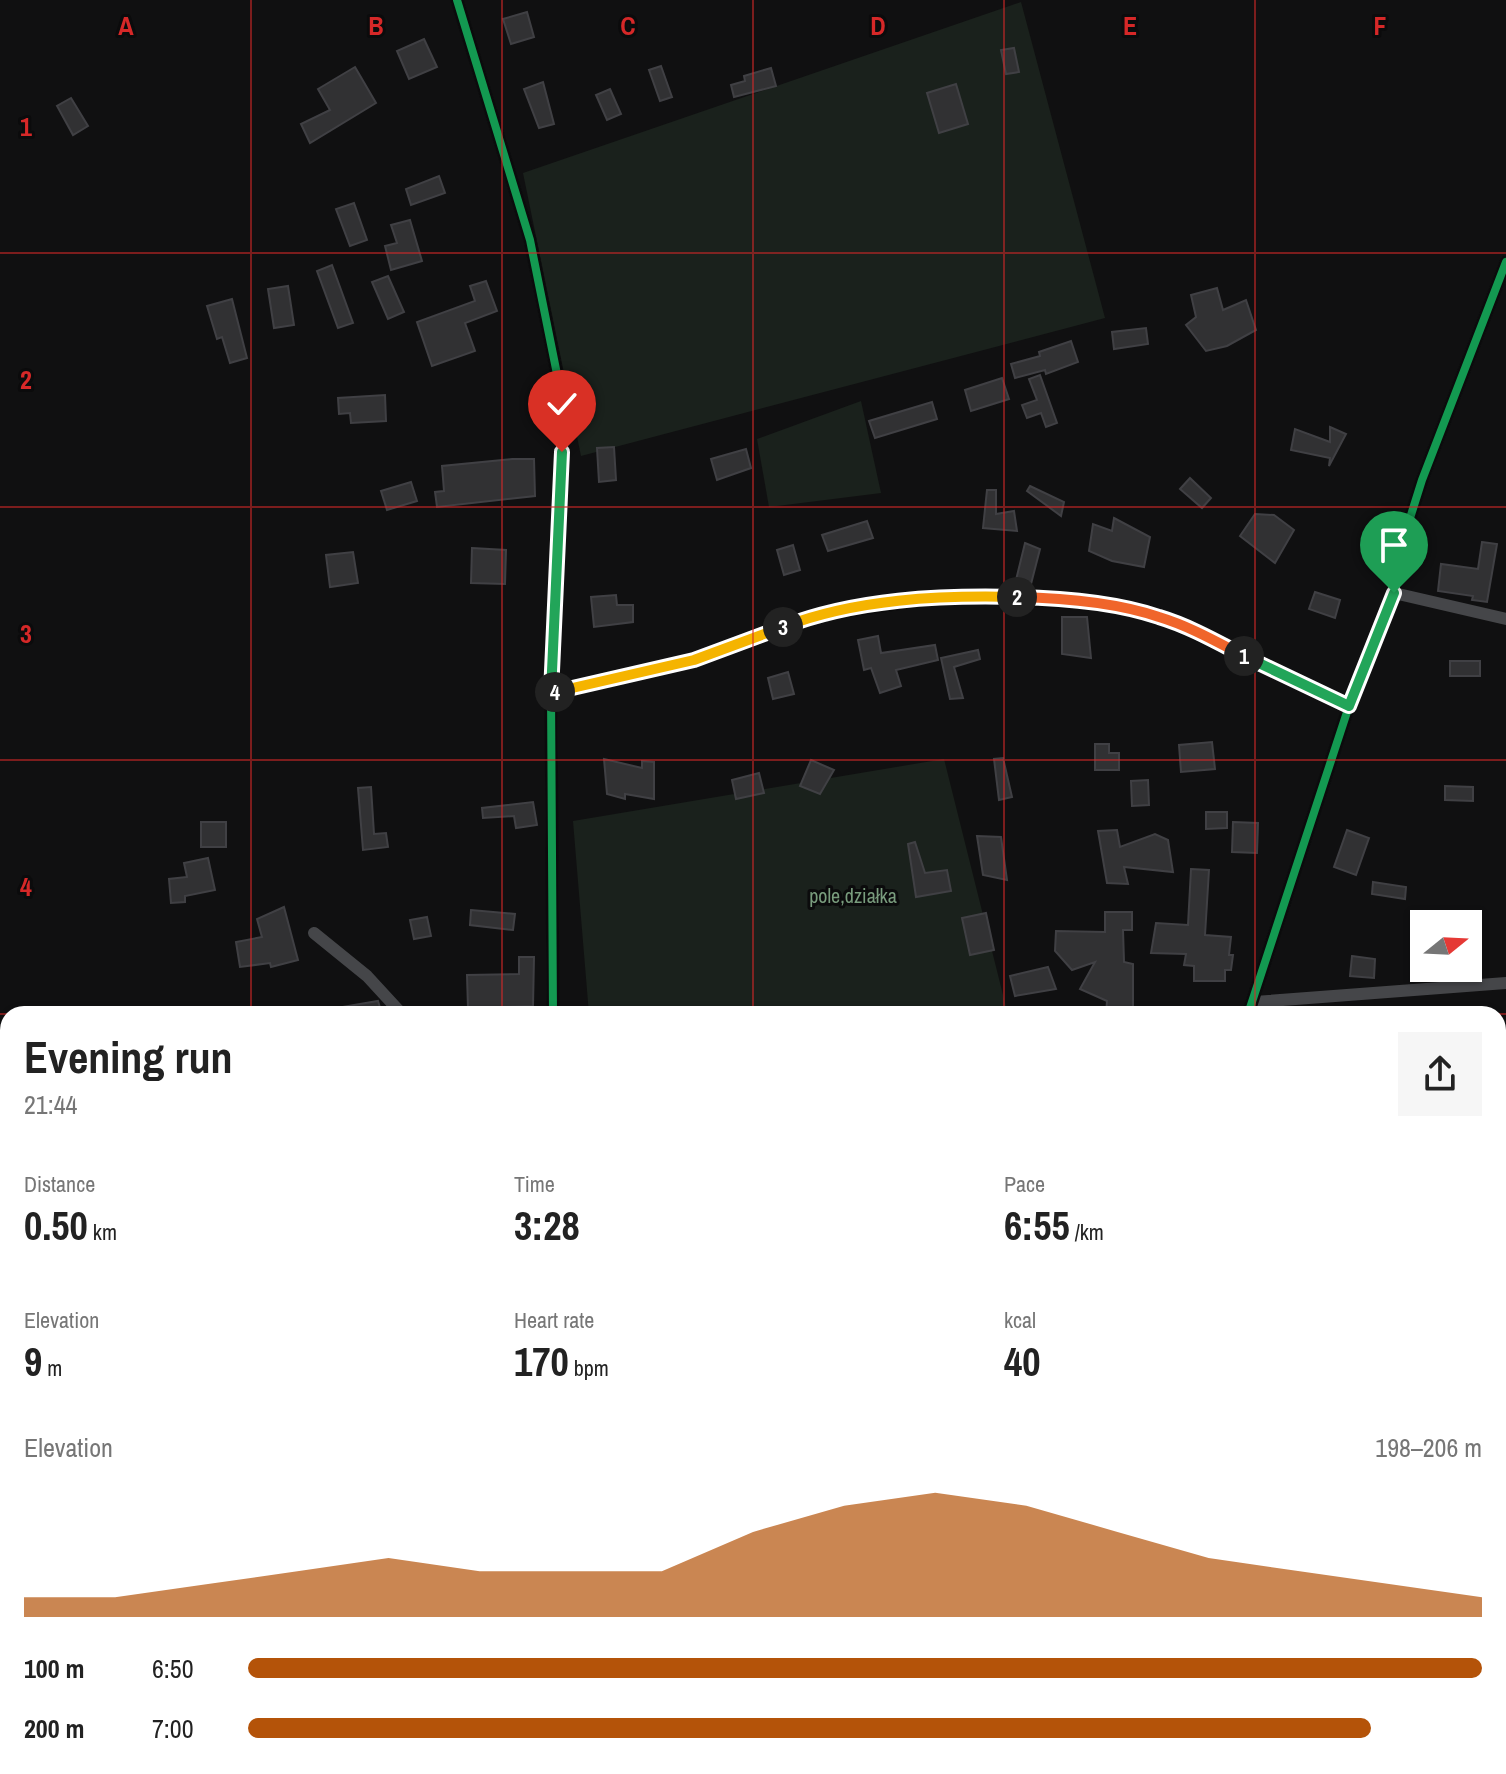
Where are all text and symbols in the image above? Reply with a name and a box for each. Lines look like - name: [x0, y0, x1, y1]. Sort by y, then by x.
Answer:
- text: A: [118, 8, 134, 43]
- text: B: [368, 8, 384, 43]
- text: C: [620, 8, 636, 43]
- text: D: [870, 8, 886, 43]
- text: E: [1123, 8, 1137, 43]
- text: F: [1373, 8, 1387, 43]
- text: 1: [20, 109, 32, 144]
- text: 2: [20, 362, 32, 397]
- pin: [528, 370, 596, 452]
- icon: check: [540, 382, 584, 426]
- pin: [1360, 511, 1428, 593]
- icon: arrive: [1372, 523, 1416, 567]
- pin: 2: [997, 577, 1037, 617]
- text: 2: [1012, 582, 1022, 612]
- pin: 3: [763, 607, 803, 647]
- text: 3: [778, 612, 788, 642]
- text: 3: [20, 616, 32, 651]
- pin: 1: [1224, 636, 1264, 676]
- text: 1: [1239, 641, 1249, 671]
- pin: 4: [535, 672, 575, 712]
- text: 4: [550, 677, 560, 707]
- text: 4: [20, 869, 32, 904]
- park label: pole,działka: [809, 882, 897, 909]
- north arrow: [1410, 910, 1482, 982]
- map controls: [1410, 910, 1482, 982]
- text: Evening run: [24, 1027, 233, 1087]
- button: share: [1398, 1032, 1482, 1116]
- text: 21:44: [24, 1087, 77, 1122]
- text: Distance: [24, 1169, 95, 1199]
- text: Time: [514, 1169, 555, 1199]
- text: Pace: [1004, 1169, 1045, 1199]
- text: 0.50: [24, 1199, 88, 1252]
- text: 3:28: [514, 1199, 580, 1252]
- text: 6:55: [1004, 1199, 1070, 1252]
- text: km: [88, 1217, 117, 1247]
- text: /km: [1070, 1217, 1104, 1247]
- text: Elevation: [24, 1305, 99, 1335]
- text: Heart rate: [514, 1305, 594, 1335]
- text: kcal: [1004, 1305, 1036, 1335]
- text: 9: [24, 1335, 42, 1388]
- text: 170: [514, 1335, 569, 1388]
- text: 40: [1004, 1335, 1040, 1388]
- text: m: [42, 1353, 62, 1383]
- text: bpm: [569, 1353, 609, 1383]
- text: Elevation: [24, 1430, 113, 1465]
- text: 198–206 m: [1375, 1430, 1482, 1465]
- text: 100 m: [24, 1651, 84, 1686]
- text: 6:50: [152, 1651, 194, 1686]
- text: 200 m: [24, 1711, 84, 1746]
- text: 7:00: [152, 1711, 194, 1746]

